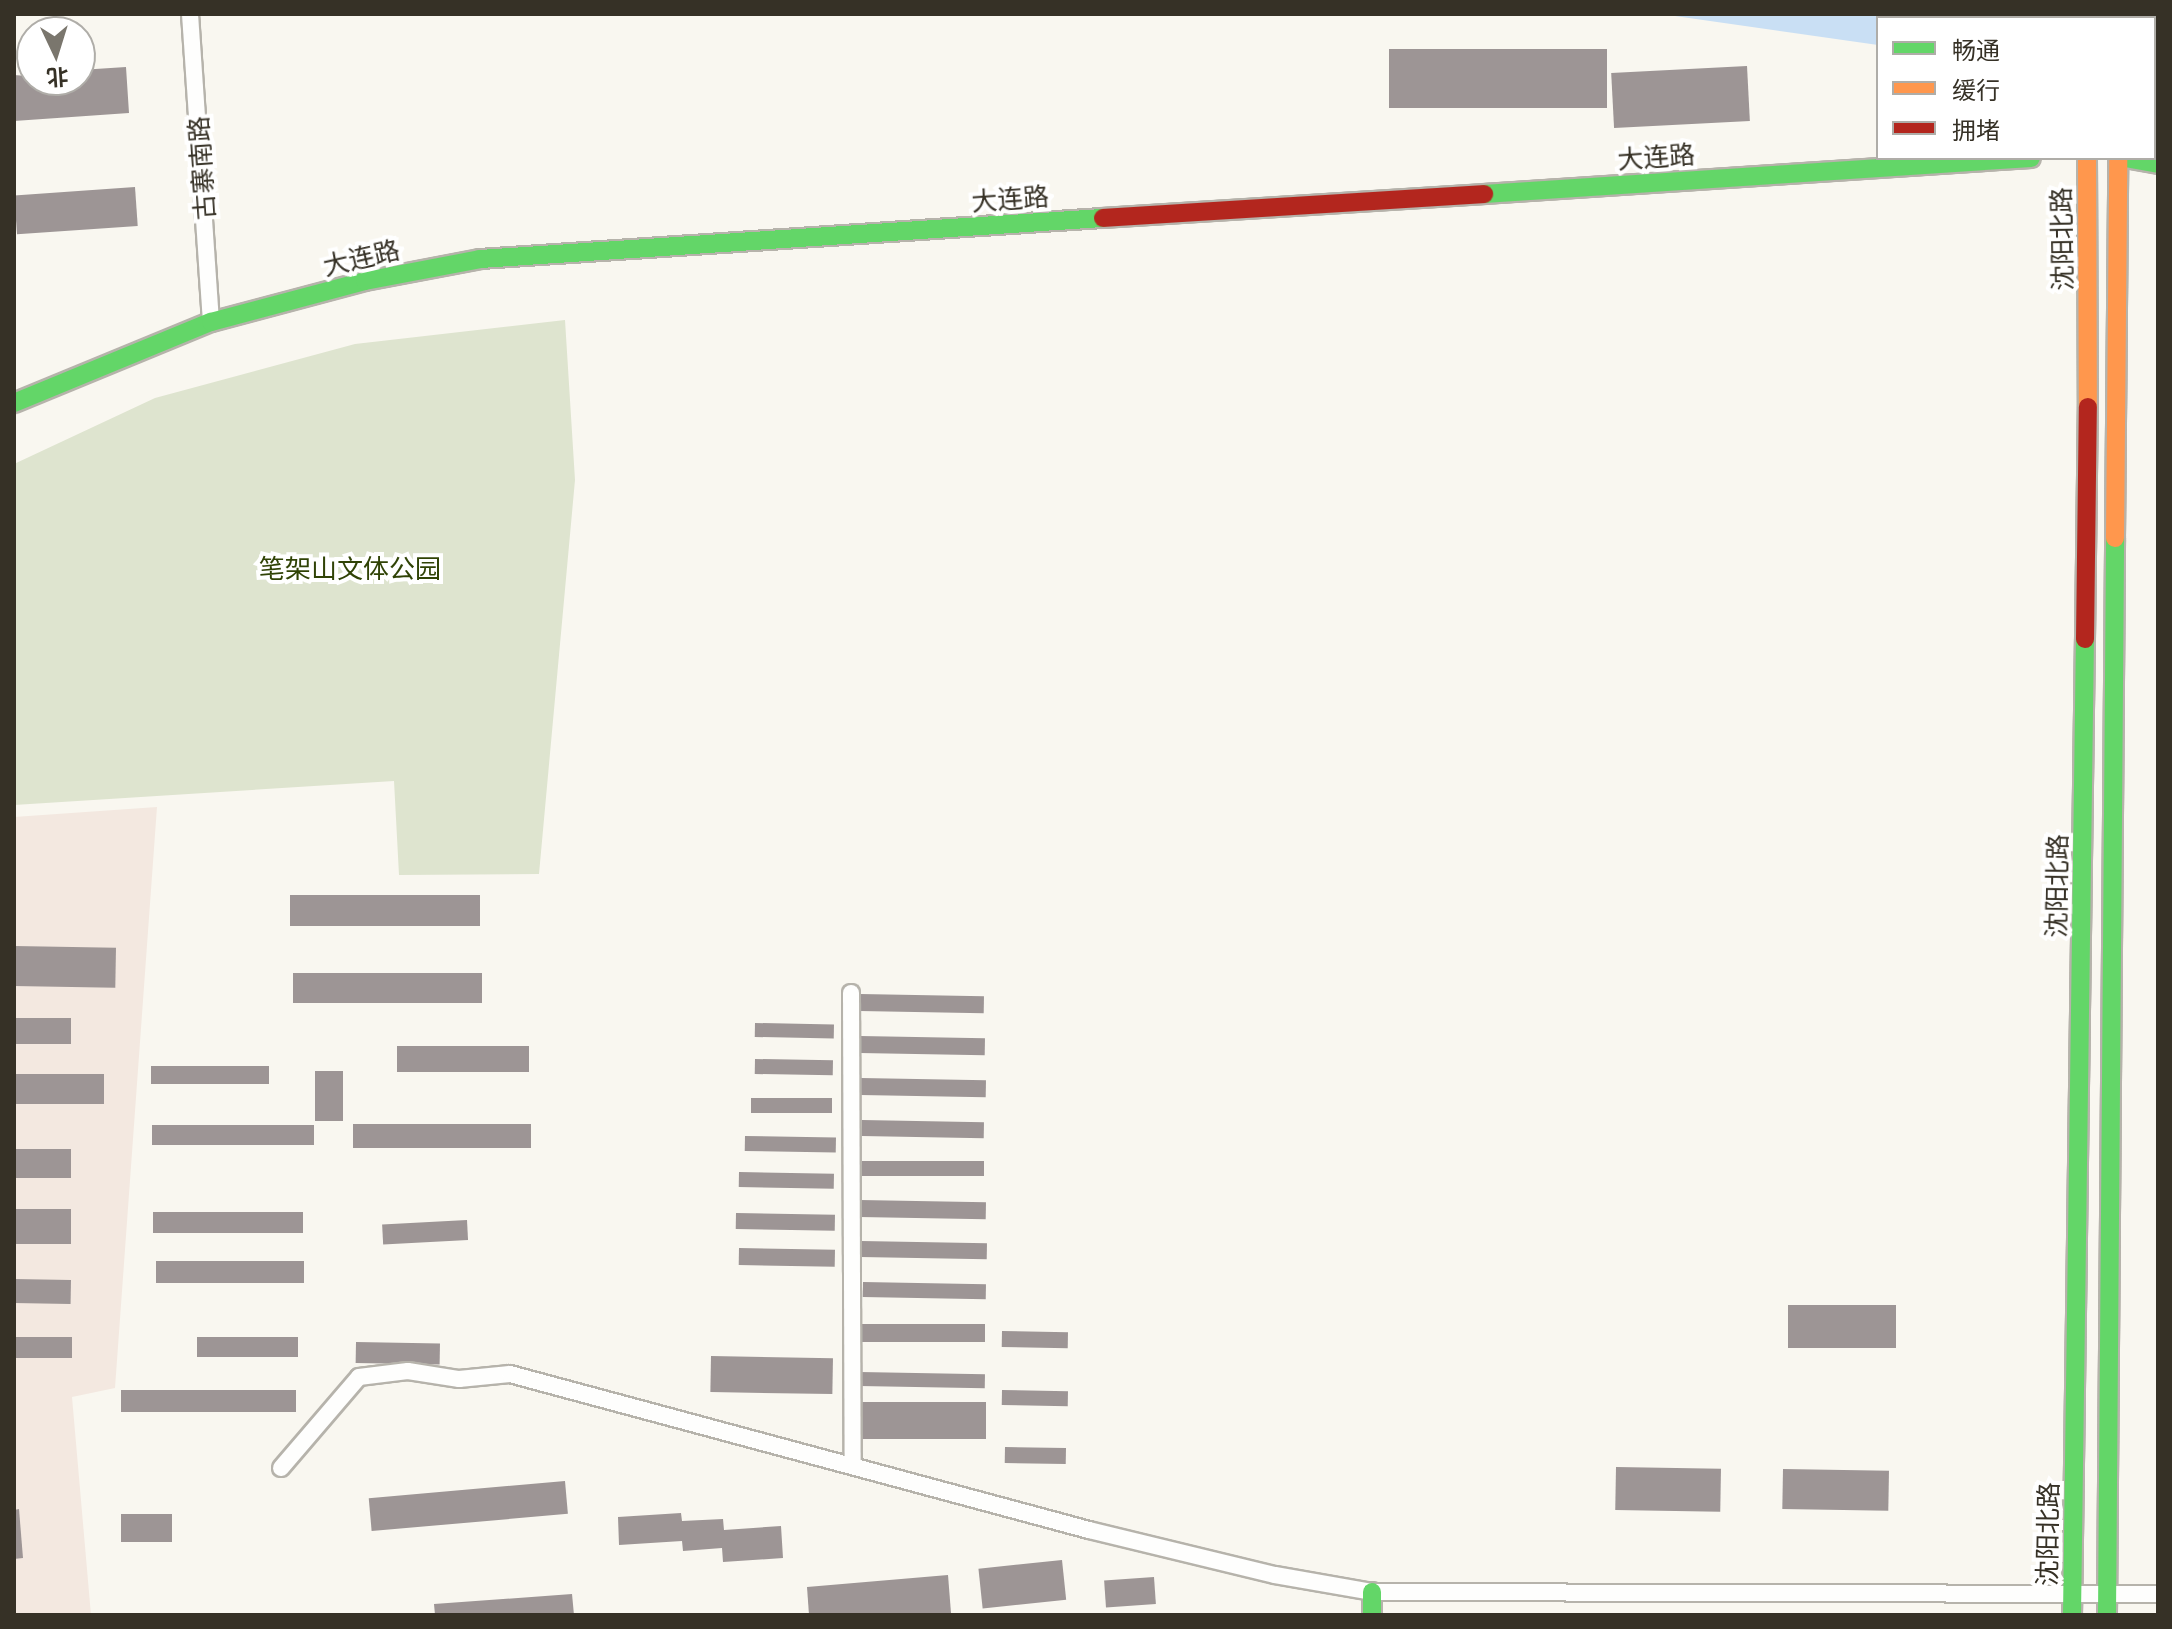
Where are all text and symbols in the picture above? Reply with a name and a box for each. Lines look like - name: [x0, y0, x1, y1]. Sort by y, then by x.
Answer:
- north arrow: [16, 16, 96, 96]
- legend: [1876, 16, 2156, 160]
- text: 畅通: [1952, 35, 2000, 64]
- text: 北: [46, 64, 69, 92]
- text: 缓行: [1952, 75, 2000, 104]
- street label: 古寨南路: [182, 115, 220, 221]
- text: 拥堵: [1952, 115, 2000, 144]
- street label: 大连路: [1616, 138, 1696, 174]
- street label: 大连路: [970, 180, 1050, 216]
- street label: 沈阳北路: [2044, 187, 2078, 291]
- street label: 大连路: [319, 233, 403, 281]
- park label: 笔架山文体公园: [259, 552, 441, 584]
- street label: 沈阳北路: [2039, 834, 2073, 938]
- street label: 沈阳北路: [2030, 1482, 2064, 1586]

